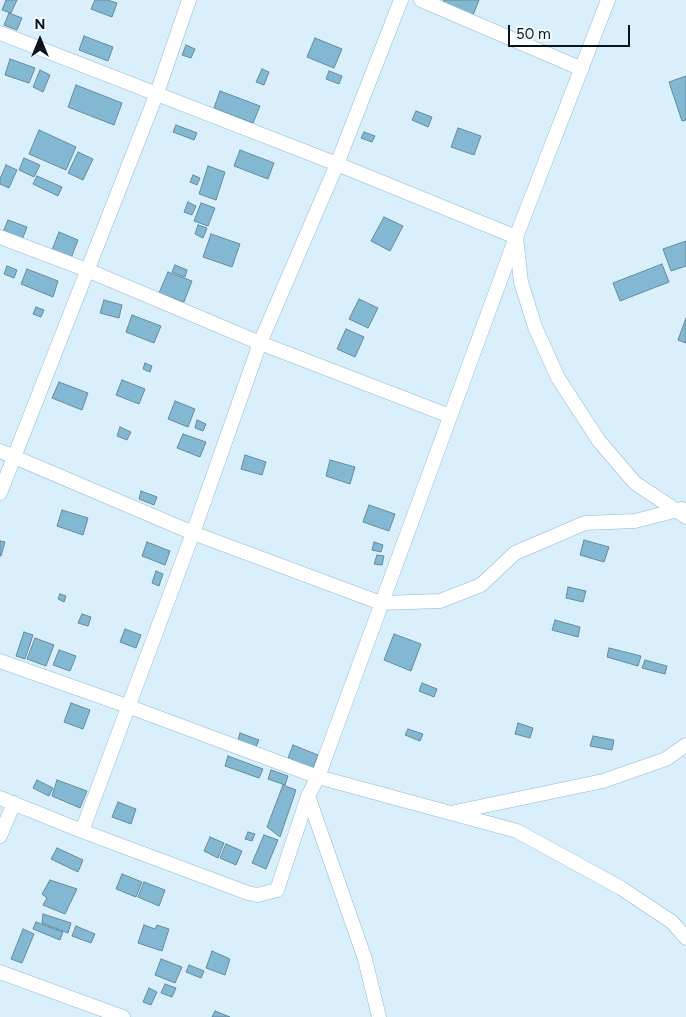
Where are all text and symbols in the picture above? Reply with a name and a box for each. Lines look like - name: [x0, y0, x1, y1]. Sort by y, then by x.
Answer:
- north arrow: [15, 15, 65, 65]
- scale bar: [511, 15, 634, 47]
- text: N: [35, 16, 45, 33]
- text: 50 m: [516, 25, 551, 43]

